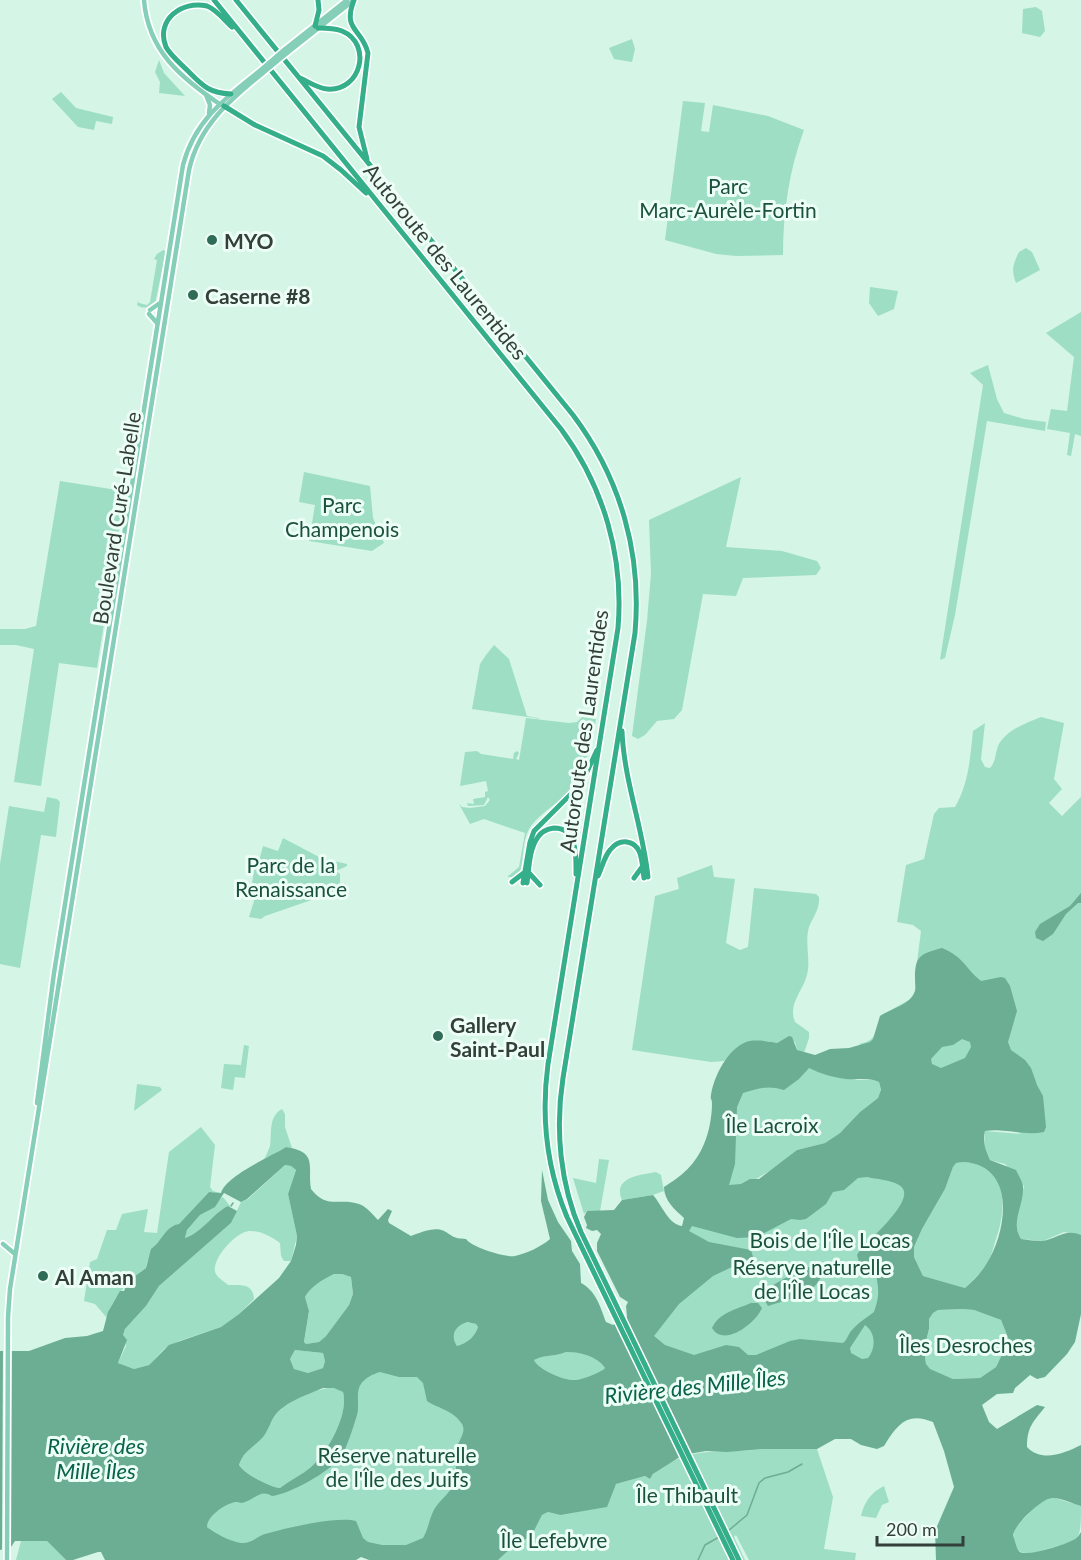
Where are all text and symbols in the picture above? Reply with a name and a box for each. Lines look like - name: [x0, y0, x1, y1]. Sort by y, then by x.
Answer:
- street label: Autoroute des Laurentides: [359, 158, 533, 364]
- park label: Parc Marc-Aurèle-Fortin: [639, 173, 817, 222]
- place label: MYO: [224, 228, 274, 253]
- marker: MYO: [205, 233, 219, 247]
- place label: Caserne #8: [205, 283, 310, 308]
- marker: Caserne #8: [186, 288, 200, 302]
- street label: Boulevard Curé-Labelle: [87, 410, 145, 626]
- park label: Parc Champenois: [285, 492, 399, 541]
- street label: Autoroute des Laurentides: [554, 608, 612, 854]
- park label: Parc de la Renaissance: [235, 852, 347, 901]
- place label: Gallery Saint-Paul: [450, 1012, 545, 1061]
- marker: Gallery Saint-Paul: [431, 1029, 445, 1043]
- park label: Île Lacroix: [724, 1112, 819, 1137]
- park label: Bois de l'Île Locas: [750, 1227, 910, 1252]
- park label: Réserve naturelle de l'Île Locas: [733, 1254, 891, 1303]
- place label: Al Aman: [54, 1264, 134, 1289]
- marker: Al Aman: [36, 1269, 50, 1283]
- park label: Îles Desroches: [898, 1332, 1033, 1357]
- water label: Rivière des Mille Îles: [603, 1363, 787, 1409]
- water label: Rivière des Mille Îles: [47, 1432, 145, 1484]
- park label: Réserve naturelle de l'Île des Juifs: [318, 1442, 476, 1491]
- park label: Île Thibault: [635, 1482, 738, 1507]
- scale bar: [877, 1509, 962, 1547]
- text: 200 m: [886, 1518, 937, 1540]
- park label: Île Lefebvre: [500, 1527, 607, 1552]

